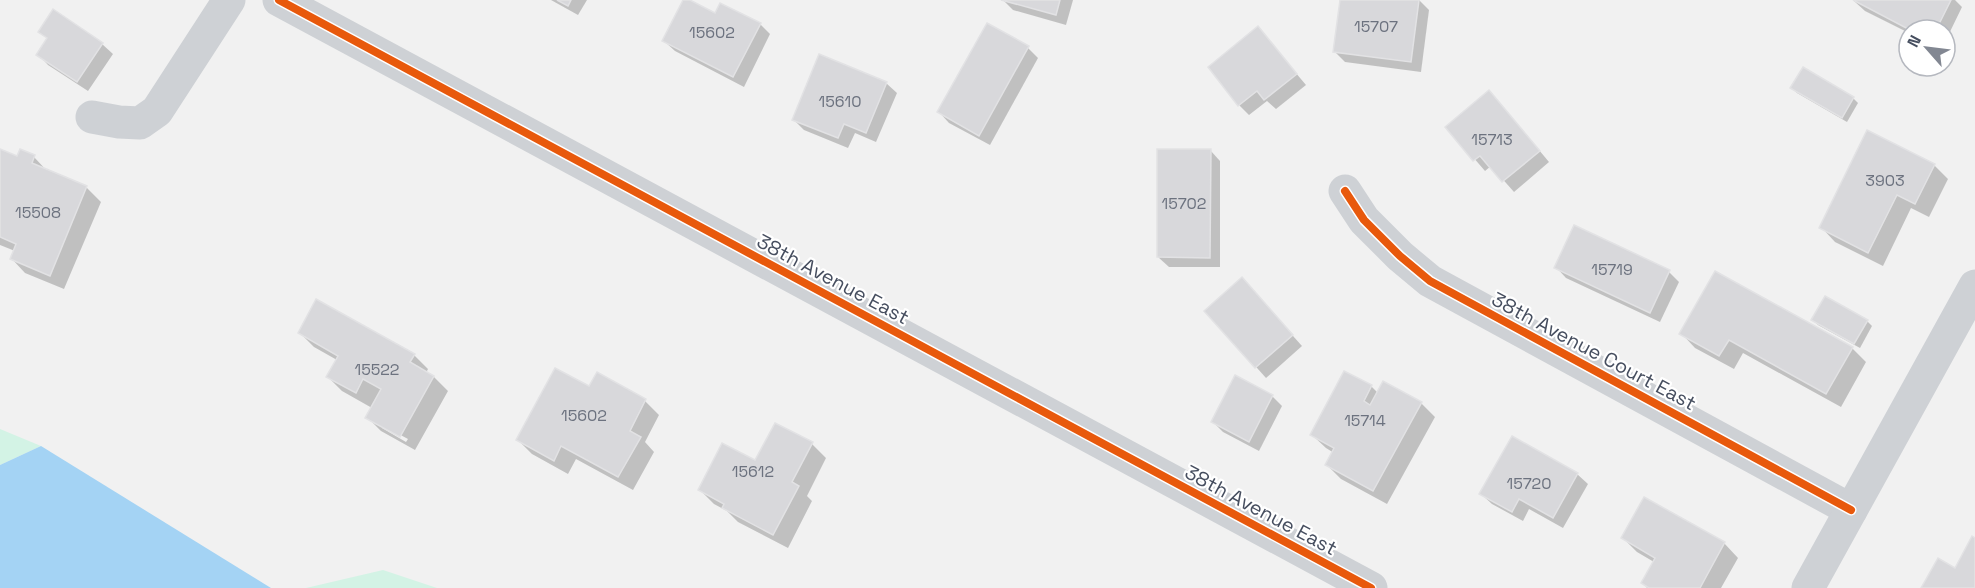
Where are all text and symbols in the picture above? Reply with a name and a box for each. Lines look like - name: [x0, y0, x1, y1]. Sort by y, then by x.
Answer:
- house number: 15707: [1354, 16, 1398, 37]
- north arrow: [1897, 18, 1957, 78]
- house number: 15602: [689, 22, 735, 43]
- text: N: [1902, 32, 1926, 51]
- house number: 15610: [819, 91, 861, 112]
- house number: 15713: [1471, 129, 1513, 150]
- house number: 3903: [1865, 170, 1905, 191]
- house number: 15702: [1162, 193, 1206, 214]
- house number: 15508: [15, 202, 61, 223]
- street label: 38th Avenue East: [752, 228, 914, 330]
- house number: 15719: [1591, 259, 1633, 280]
- street label: 38th Avenue Court East: [1487, 286, 1701, 416]
- house number: 15522: [354, 359, 400, 380]
- house number: 15602: [561, 405, 607, 426]
- house number: 15714: [1344, 410, 1386, 431]
- street label: 38th Avenue East: [1180, 459, 1342, 561]
- house number: 15612: [732, 461, 774, 482]
- house number: 15720: [1507, 473, 1551, 494]

